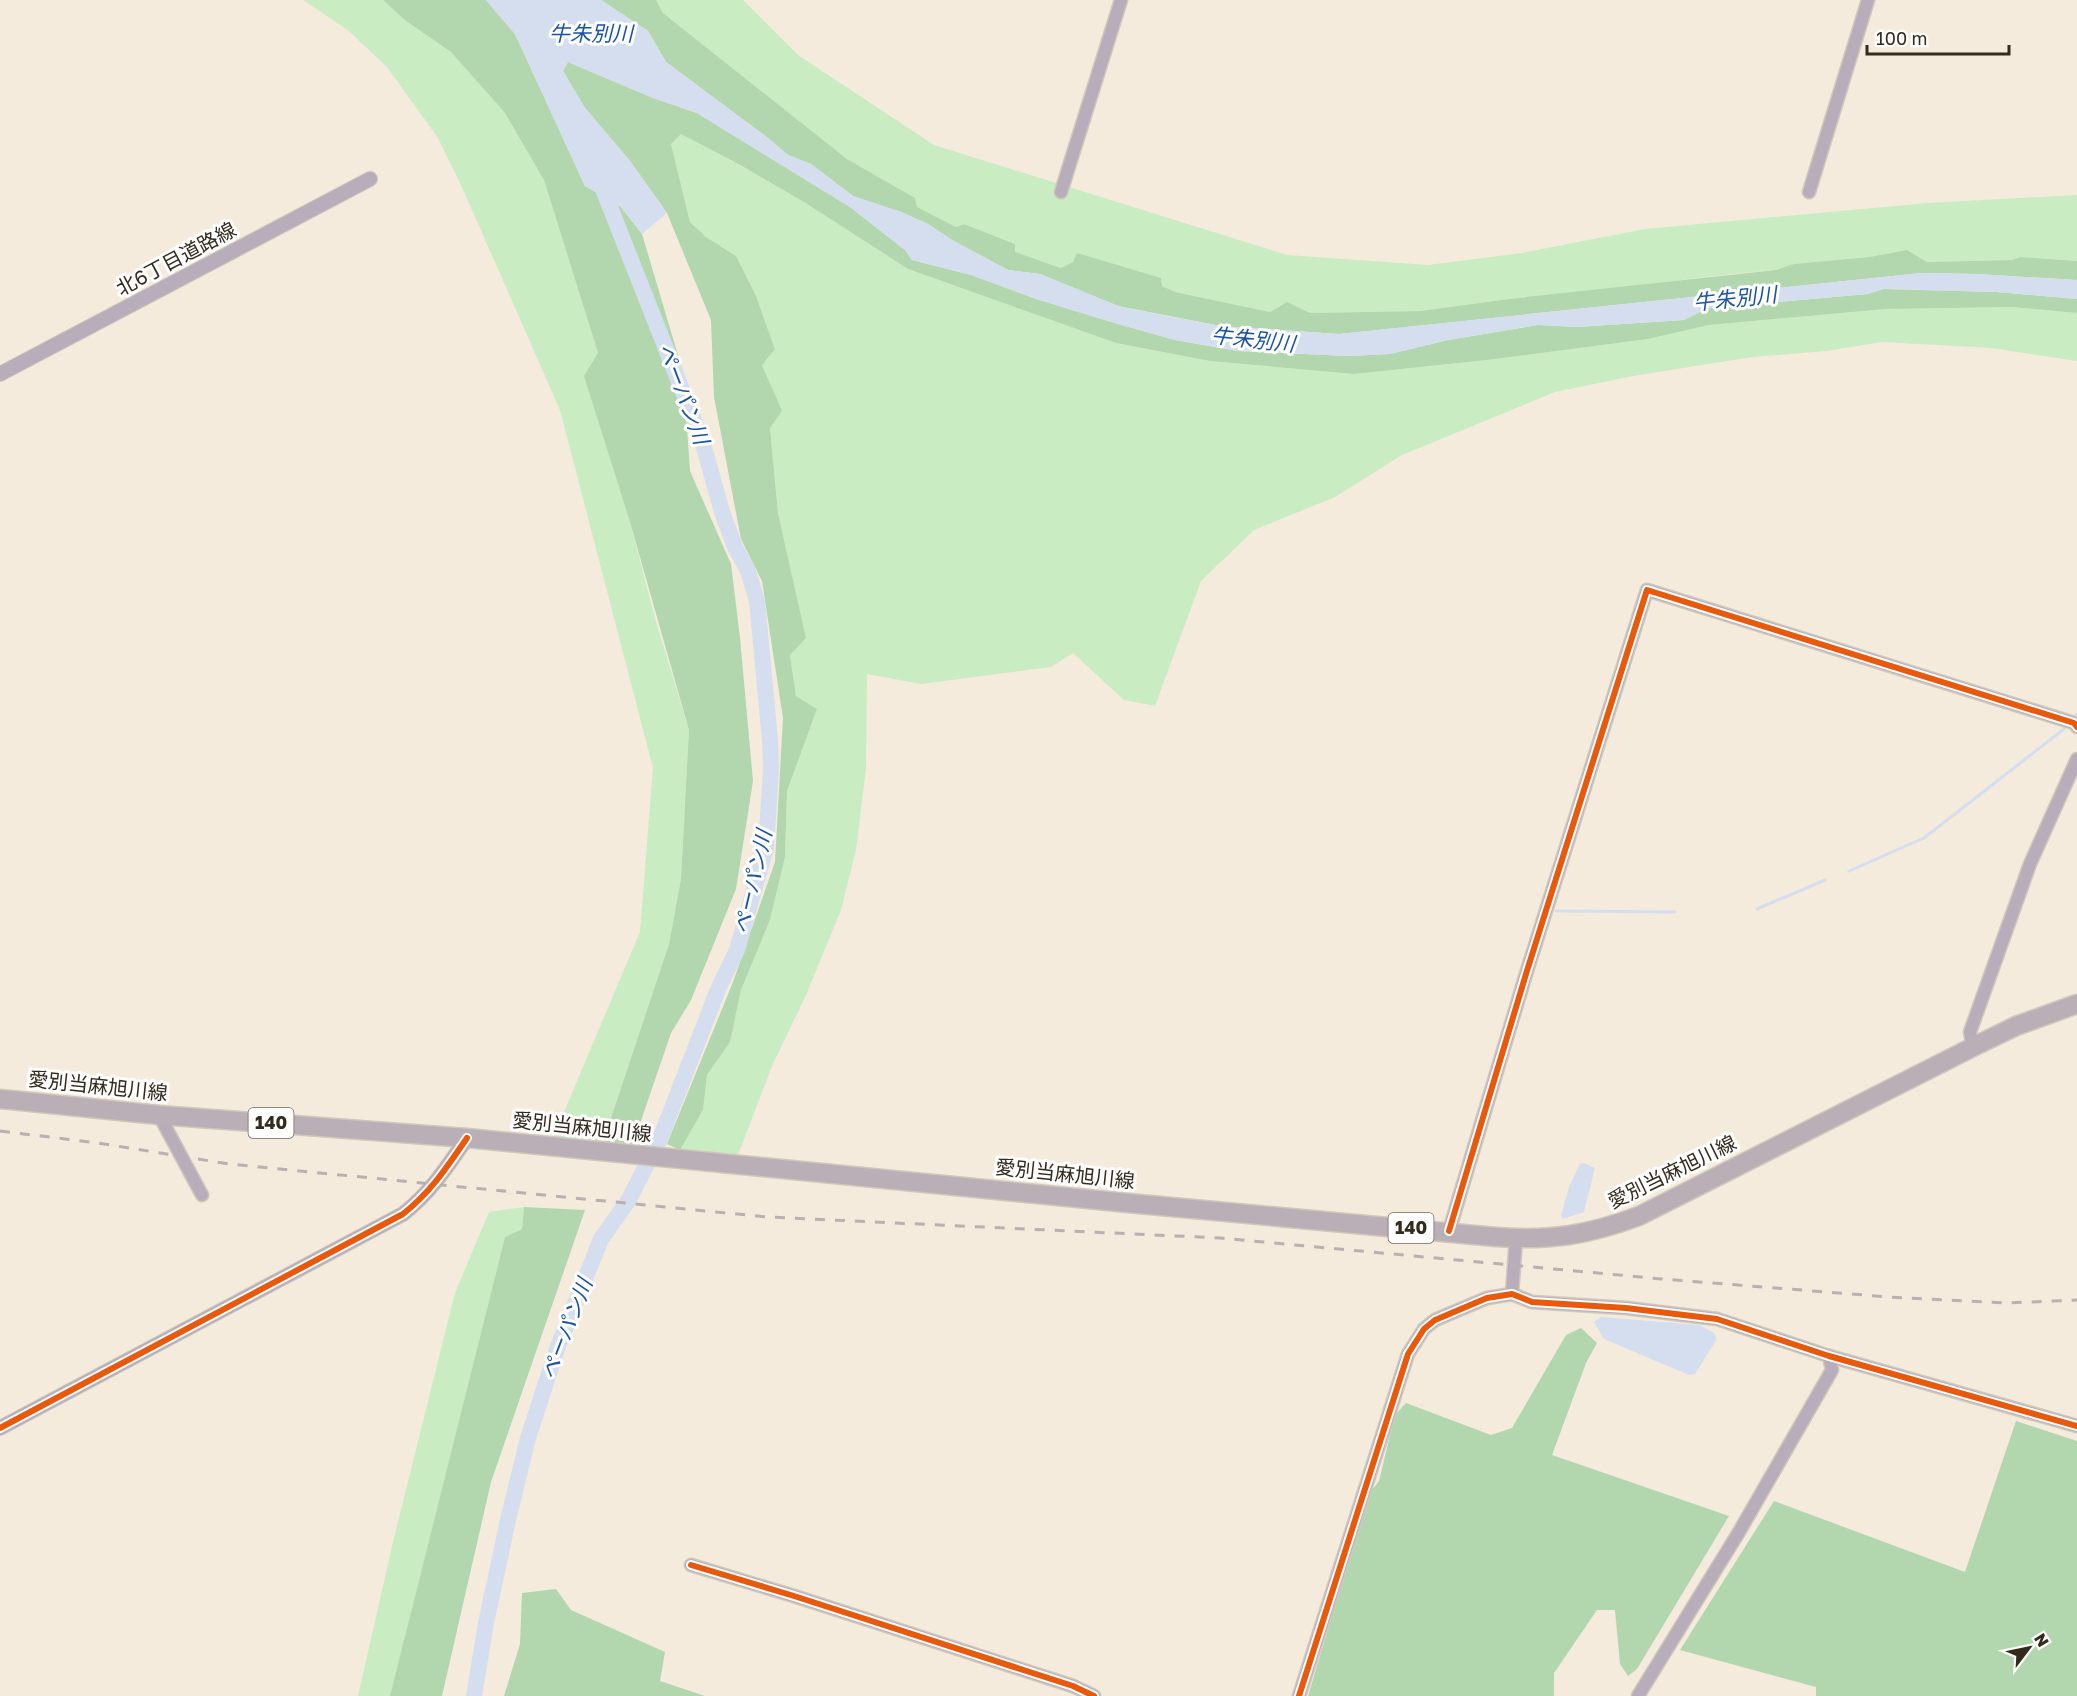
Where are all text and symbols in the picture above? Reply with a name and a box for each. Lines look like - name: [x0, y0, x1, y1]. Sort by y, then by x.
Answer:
- scale bar: [1867, 18, 2010, 56]
- water label: 牛朱別川: [549, 20, 635, 46]
- text: 100 m: [1876, 27, 1927, 49]
- street label: 北6丁目道路線: [112, 217, 239, 300]
- water label: 牛朱別川: [1692, 280, 1780, 315]
- water label: 牛朱別川: [1210, 322, 1298, 357]
- water label: ペーパン川: [653, 340, 716, 450]
- water label: ペーパン川: [727, 825, 777, 936]
- street label: 愛別当麻旭川線: [27, 1066, 169, 1104]
- street label: 愛別当麻旭川線: [511, 1107, 653, 1145]
- road number: 140: [248, 1108, 294, 1138]
- street label: 愛別当麻旭川線: [1603, 1130, 1740, 1213]
- street label: 愛別当麻旭川線: [994, 1154, 1136, 1192]
- road number: 140: [1388, 1213, 1434, 1243]
- water label: ペーパン川: [535, 1273, 598, 1383]
- north arrow: [1999, 1618, 2059, 1678]
- text: N: [2030, 1630, 2053, 1651]

